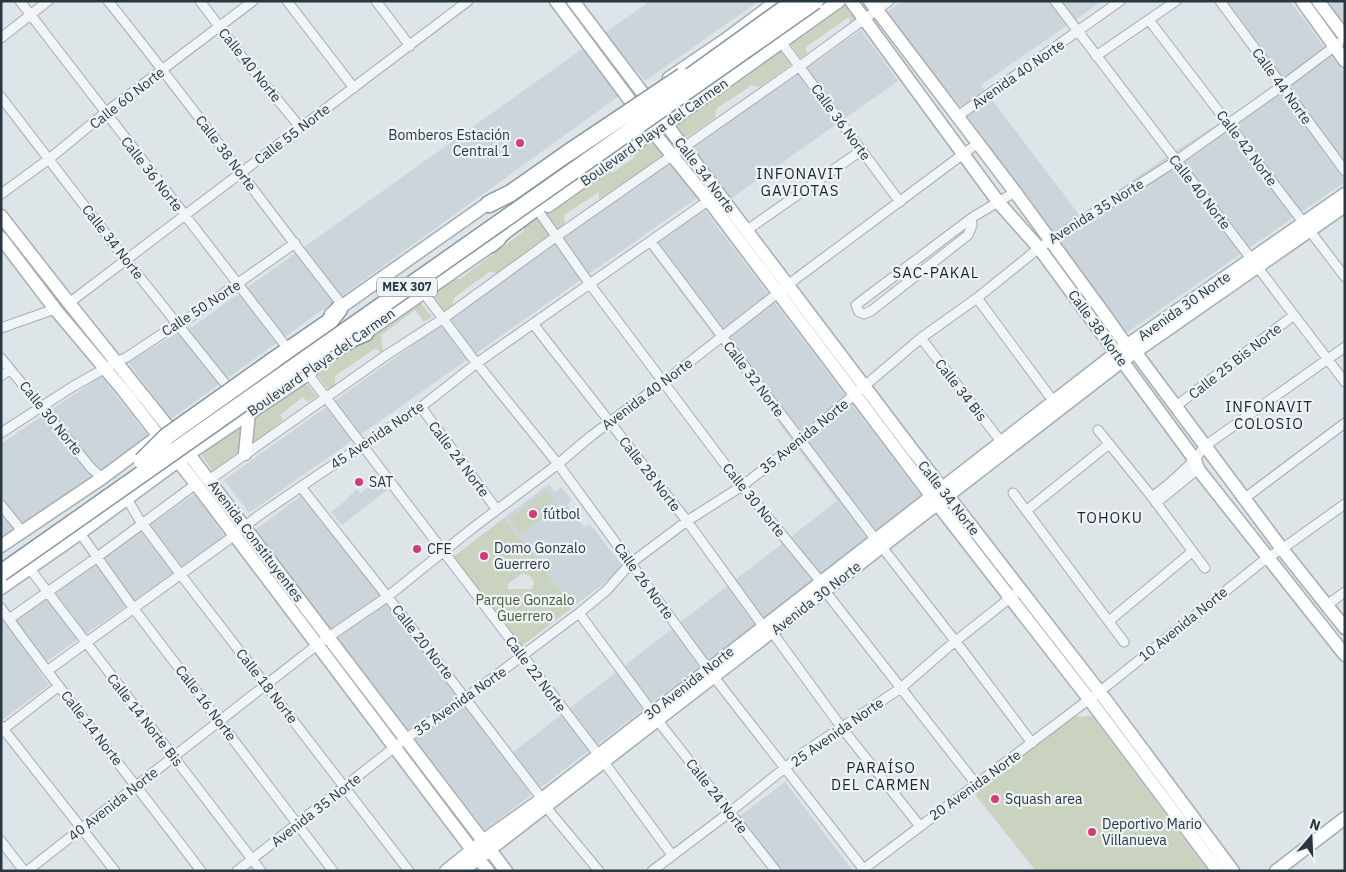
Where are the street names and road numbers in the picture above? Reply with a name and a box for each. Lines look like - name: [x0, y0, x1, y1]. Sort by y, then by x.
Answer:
- street label: Calle 40 Norte: [215, 24, 286, 106]
- street label: Avenida 40 Norte: [968, 35, 1068, 113]
- street label: Calle 44 Norte: [1248, 44, 1316, 128]
- street label: Calle 60 Norte: [86, 63, 168, 133]
- street label: Boulevard Playa del Carmen: [577, 74, 731, 190]
- street label: Calle 36 Norte: [807, 80, 875, 164]
- street label: Calle 55 Norte: [251, 99, 334, 168]
- street label: Calle 42 Norte: [1213, 107, 1282, 190]
- street label: Calle 38 Norte: [192, 112, 261, 195]
- street label: Calle 36 Norte: [117, 133, 187, 215]
- street label: Calle 34 Norte: [671, 134, 740, 217]
- street label: Calle 40 Norte: [1165, 151, 1235, 233]
- street label: Avenida 35 Norte: [1045, 174, 1147, 248]
- street label: Calle 34 Norte: [78, 201, 148, 283]
- street label: Avenida 30 Norte: [1134, 267, 1234, 345]
- street label: Calle 50 Norte: [158, 276, 244, 340]
- road number: MEX 307: [377, 278, 437, 296]
- street label: Calle 38 Norte: [1064, 286, 1132, 370]
- street label: Boulevard Playa del Carmen: [244, 304, 398, 420]
- street label: Calle 25 Bis Norte: [1185, 319, 1285, 403]
- street label: Calle 32 Norte: [720, 338, 789, 421]
- street label: Avenida 40 Norte: [598, 354, 696, 434]
- street label: Calle 34 Bis: [931, 355, 991, 425]
- street label: Calle 30 Norte: [16, 377, 87, 459]
- street label: 35 Avenida Norte: [756, 394, 852, 477]
- street label: 45 Avenida Norte: [327, 397, 428, 473]
- street label: Calle 24 Norte: [425, 418, 494, 501]
- street label: Calle 28 Norte: [615, 433, 685, 515]
- street label: Calle 34 Norte: [914, 457, 984, 539]
- street label: Calle 30 Norte: [719, 459, 790, 541]
- street label: Avenida Constituyentes: [204, 477, 308, 606]
- street label: Calle 26 Norte: [610, 539, 678, 623]
- street label: Avenida 30 Norte: [767, 557, 865, 639]
- street label: 10 Avenida Norte: [1135, 582, 1231, 665]
- street label: Calle 20 Norte: [388, 601, 458, 683]
- street label: Calle 22 Norte: [502, 633, 571, 716]
- street label: 30 Avenida Norte: [640, 642, 738, 724]
- street label: Calle 18 Norte: [232, 645, 302, 727]
- street label: Calle 16 Norte: [172, 662, 241, 745]
- street label: 35 Avenida Norte: [410, 662, 510, 740]
- street label: Calle 14 Norte Bis: [103, 670, 187, 770]
- street label: Calle 14 Norte: [57, 687, 127, 769]
- street label: 25 Avenida Norte: [787, 693, 887, 771]
- street label: 20 Avenida Norte: [926, 745, 1025, 824]
- street label: Calle 24 Norte: [682, 755, 752, 837]
- street label: 40 Avenida Norte: [64, 763, 162, 845]
- street label: Avenida 35 Norte: [267, 769, 365, 851]

